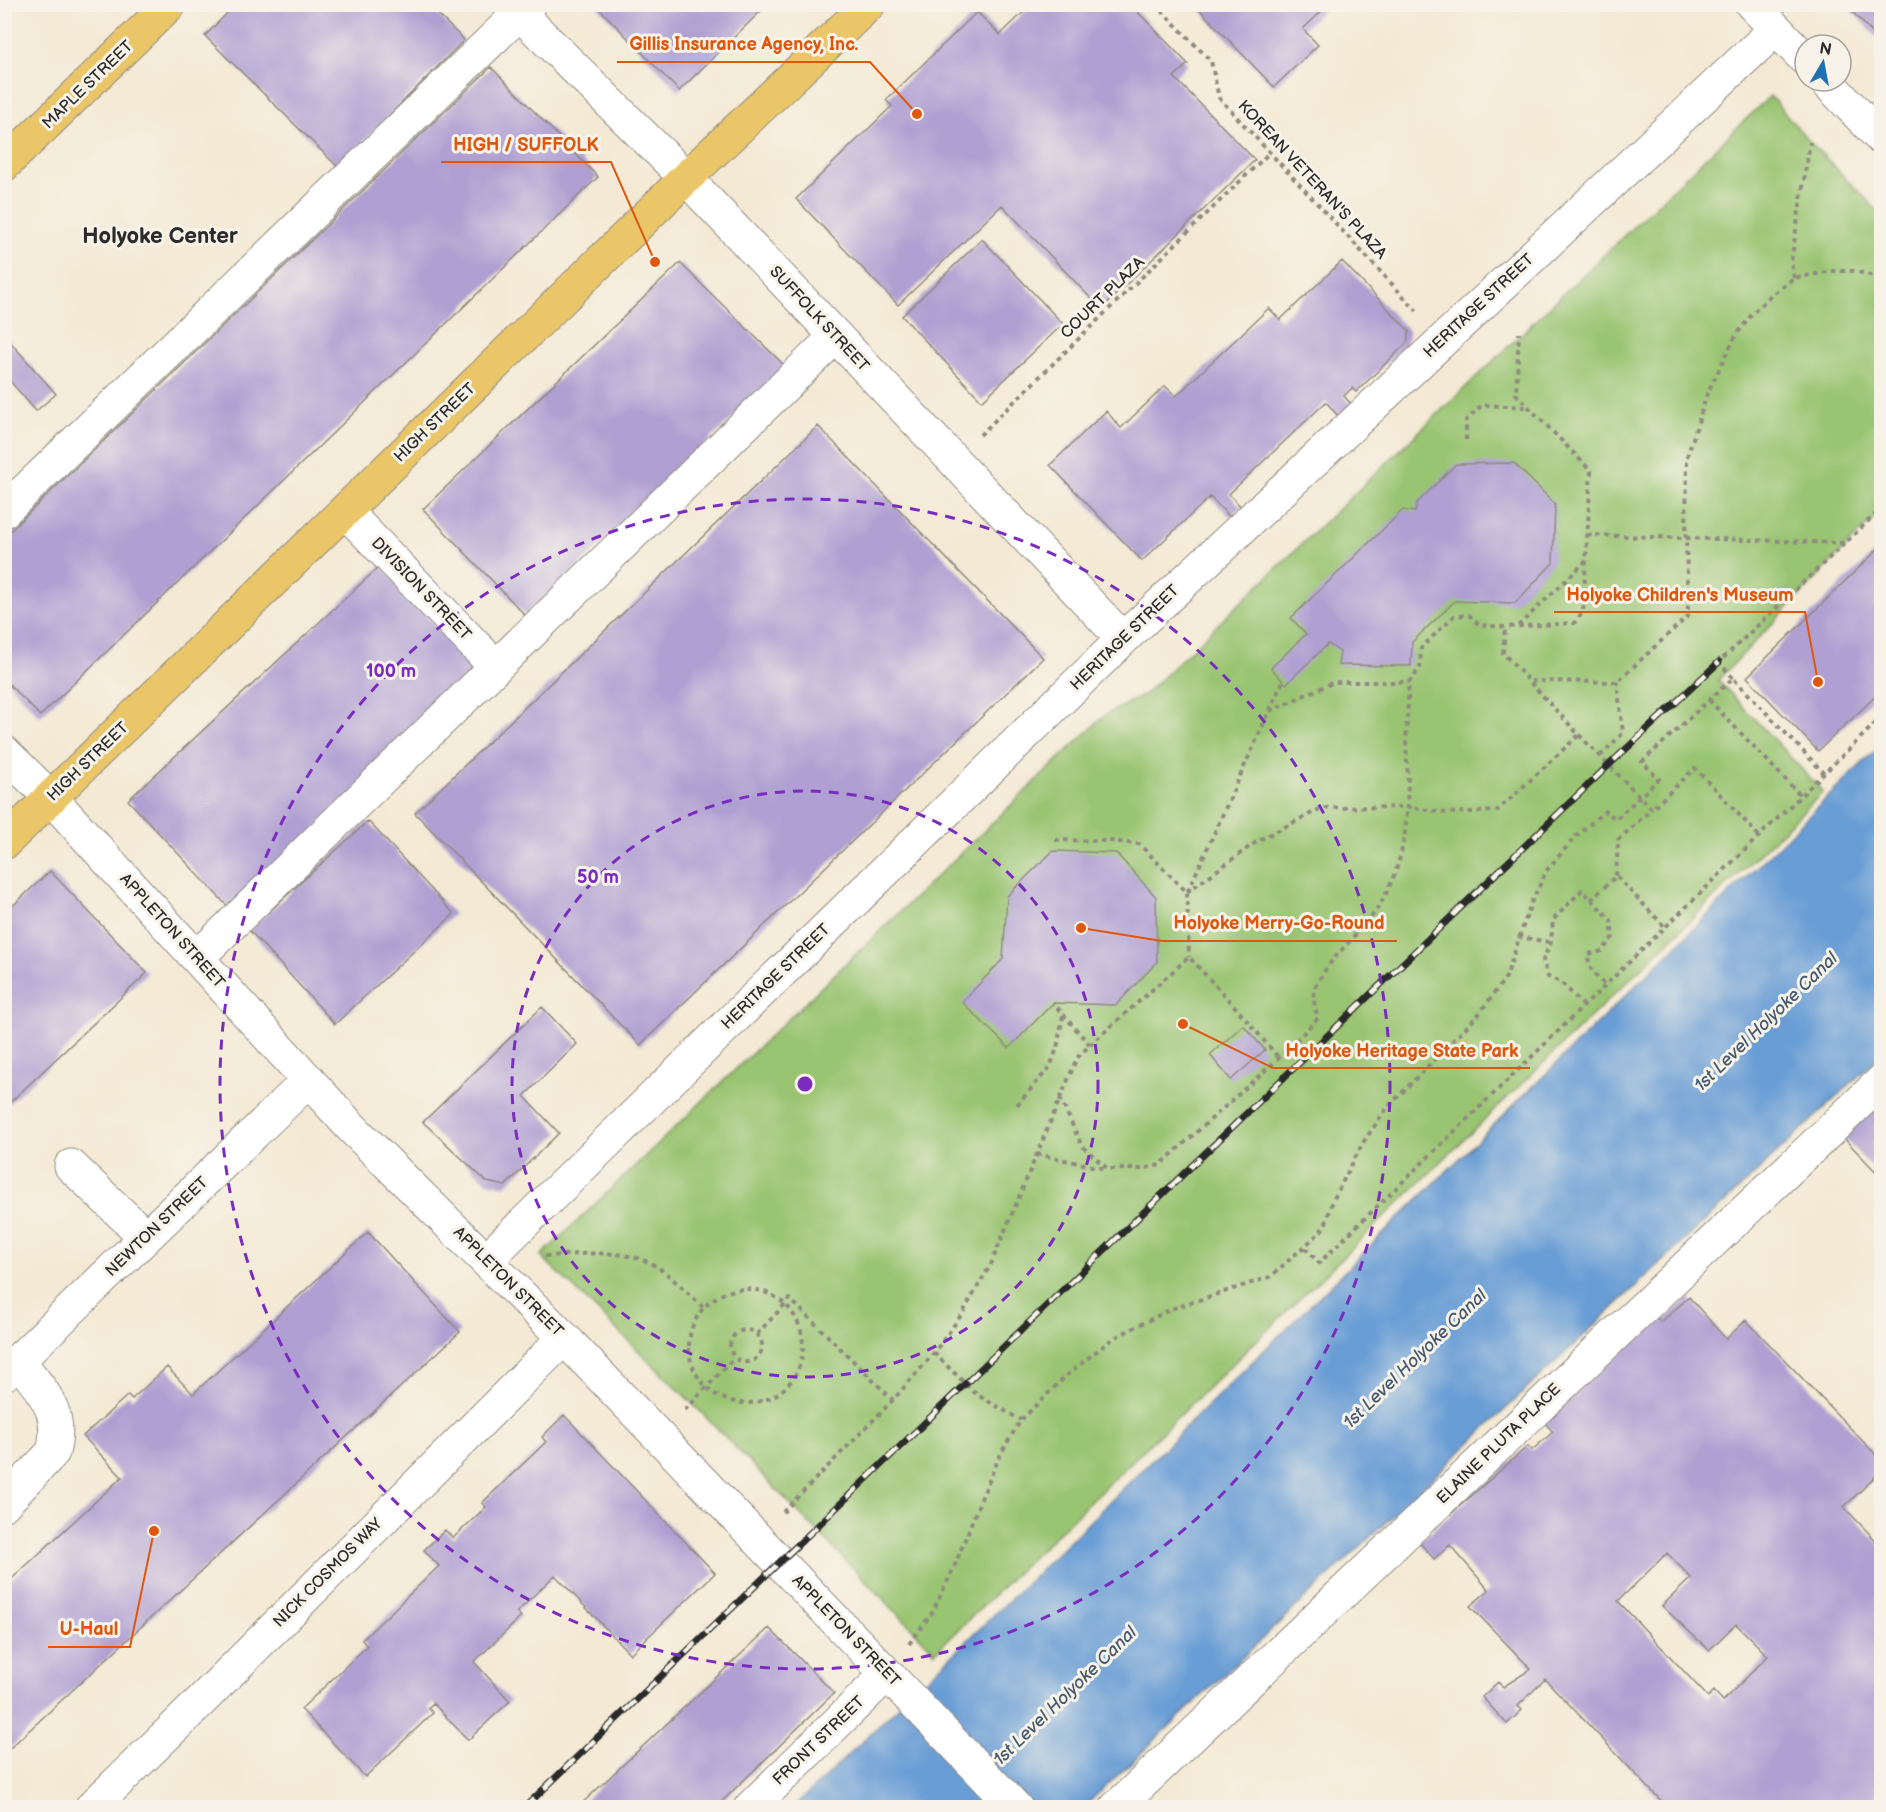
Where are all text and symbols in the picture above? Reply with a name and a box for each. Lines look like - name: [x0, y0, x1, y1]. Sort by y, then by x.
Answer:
- callout: Gillis Insurance Agency, Inc.: [617, 26, 870, 62]
- north arrow: [1793, 33, 1853, 93]
- text: Gillis Insurance Agency, Inc.: [629, 34, 859, 55]
- street label: MAPLE STREET: [39, 37, 137, 133]
- text: N: [1818, 39, 1833, 60]
- street label: KOREAN VETERAN'S PLAZA: [1233, 97, 1391, 263]
- callout: HIGH / SUFFOLK: [441, 126, 611, 162]
- text: HIGH / SUFFOLK: [453, 135, 599, 156]
- district label: Holyoke Center: [82, 223, 238, 250]
- street label: HERITAGE STREET: [1420, 250, 1538, 362]
- street label: COURT PLAZA: [1057, 253, 1149, 343]
- street label: SUFFOLK STREET: [765, 262, 873, 376]
- street label: HIGH STREET: [390, 379, 480, 466]
- street label: DIVISION STREET: [367, 534, 475, 645]
- callout: Holyoke Children's Museum: [1554, 576, 1805, 612]
- street label: HERITAGE STREET: [1067, 581, 1183, 695]
- text: Holyoke Children's Museum: [1566, 585, 1794, 606]
- text: 100 m: [366, 661, 416, 682]
- street label: HIGH STREET: [43, 718, 133, 805]
- text: 50 m: [577, 867, 619, 888]
- street label: APPLETON STREET: [116, 870, 229, 992]
- callout: Holyoke Merry-Go-Round: [1162, 905, 1397, 941]
- text: Holyoke Merry-Go-Round: [1174, 913, 1384, 934]
- street label: HERITAGE STREET: [718, 920, 834, 1034]
- water label: 1st Level Holyoke Canal: [1690, 948, 1843, 1096]
- callout: Holyoke Heritage State Park: [1273, 1032, 1530, 1068]
- text: Holyoke Heritage State Park: [1286, 1041, 1519, 1062]
- centre of rings: [795, 1074, 815, 1094]
- street label: NEWTON STREET: [102, 1173, 212, 1281]
- street label: APPLETON STREET: [449, 1223, 567, 1341]
- water label: 1st Level Holyoke Canal: [1339, 1285, 1492, 1433]
- street label: ELAINE PLUTA PLACE: [1433, 1380, 1565, 1508]
- street label: NICK COSMOS WAY: [270, 1514, 387, 1631]
- street label: APPLETON STREET: [788, 1571, 904, 1691]
- callout: U-Haul: [48, 1611, 130, 1647]
- text: U-Haul: [60, 1619, 118, 1640]
- water label: 1st Level Holyoke Canal: [989, 1622, 1142, 1770]
- street label: FRONT STREET: [769, 1692, 869, 1789]

